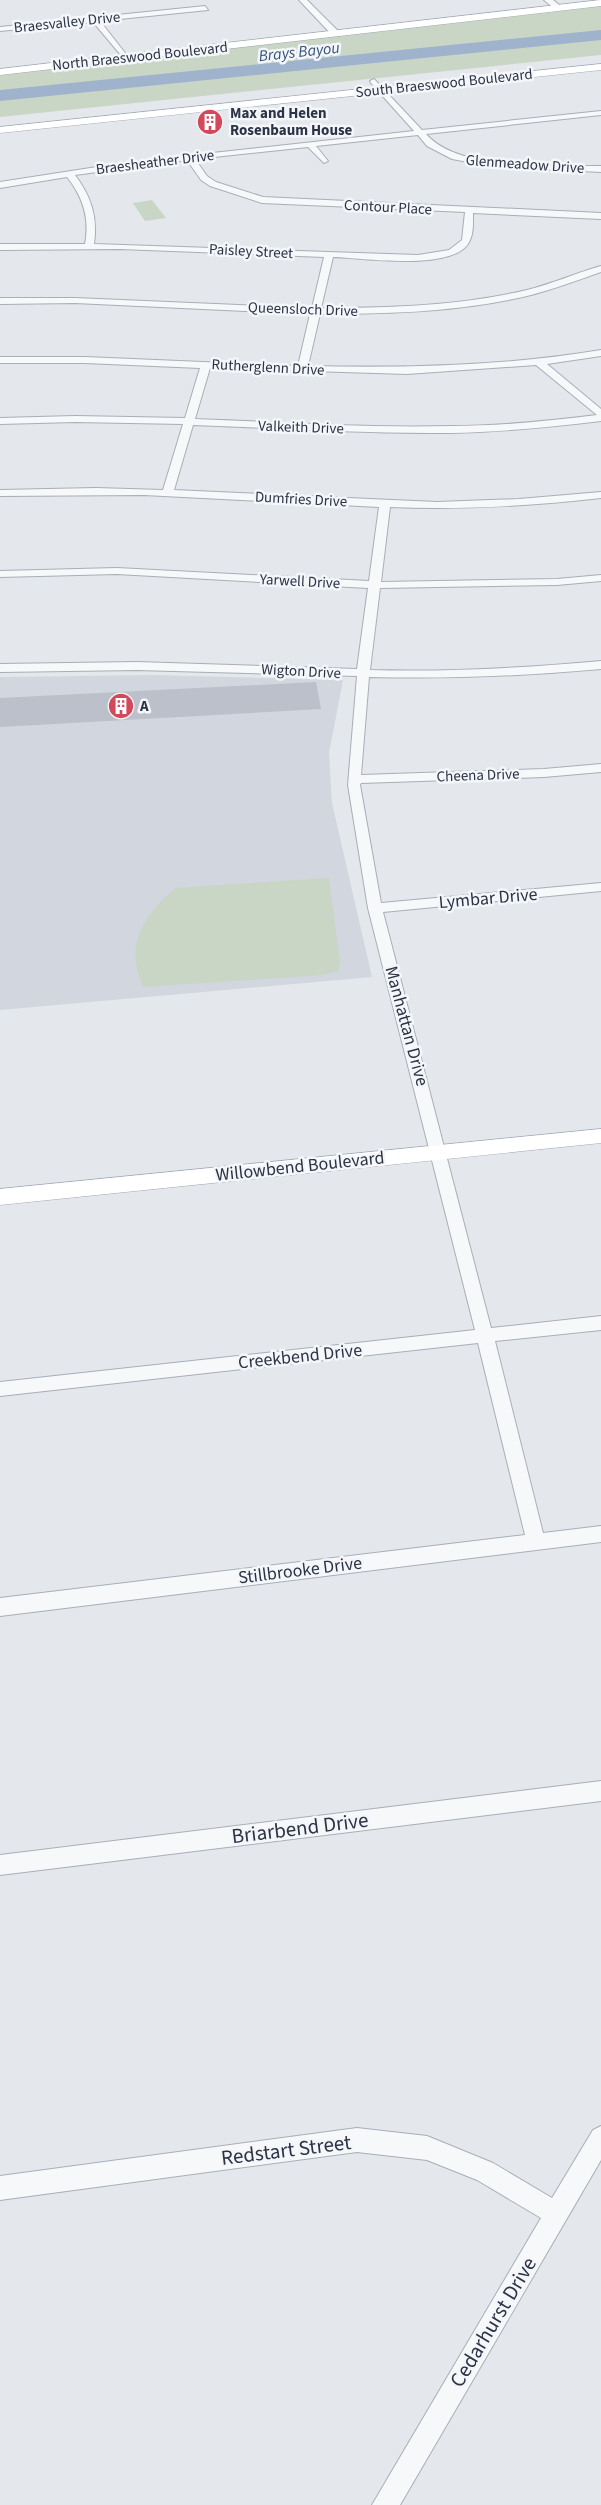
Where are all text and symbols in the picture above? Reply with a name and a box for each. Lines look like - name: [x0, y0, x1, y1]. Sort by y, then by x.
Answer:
- street label: Braesvalley Drive: [13, 6, 121, 39]
- street label: North Braeswood Boulevard: [51, 37, 229, 76]
- water label: Brays Bayou: [258, 37, 341, 67]
- street label: South Braeswood Boulevard: [354, 64, 534, 103]
- place label: Max and Helen Rosenbaum House: [230, 103, 353, 141]
- building icon: Max and Helen Rosenbaum House: [195, 107, 225, 137]
- street label: Braesheather Drive: [95, 145, 215, 180]
- street label: Glenmeadow Drive: [465, 150, 585, 179]
- street label: Contour Place: [343, 195, 433, 220]
- street label: Paisley Street: [208, 239, 294, 264]
- street label: Queensloch Drive: [248, 297, 358, 322]
- street label: Rutherglenn Drive: [211, 354, 325, 381]
- street label: Valkeith Drive: [258, 416, 344, 439]
- street label: Dumfries Drive: [254, 487, 348, 512]
- street label: Yarwell Drive: [258, 569, 341, 594]
- street label: Wigton Drive: [261, 659, 341, 684]
- building icon: A: [106, 691, 136, 721]
- place label: A: [139, 696, 149, 717]
- street label: Cheena Drive: [436, 764, 520, 787]
- street label: Lymbar Drive: [438, 882, 539, 915]
- street label: Manhattan Drive: [378, 963, 435, 1089]
- street label: Willowbend Boulevard: [214, 1145, 386, 1188]
- street label: Creekbend Drive: [237, 1338, 363, 1375]
- street label: Stillbrooke Drive: [237, 1550, 363, 1590]
- street label: Briarbend Drive: [230, 1805, 370, 1851]
- street label: Redstart Street: [219, 2127, 353, 2173]
- street label: Cedarhurst Drive: [442, 2251, 544, 2393]

